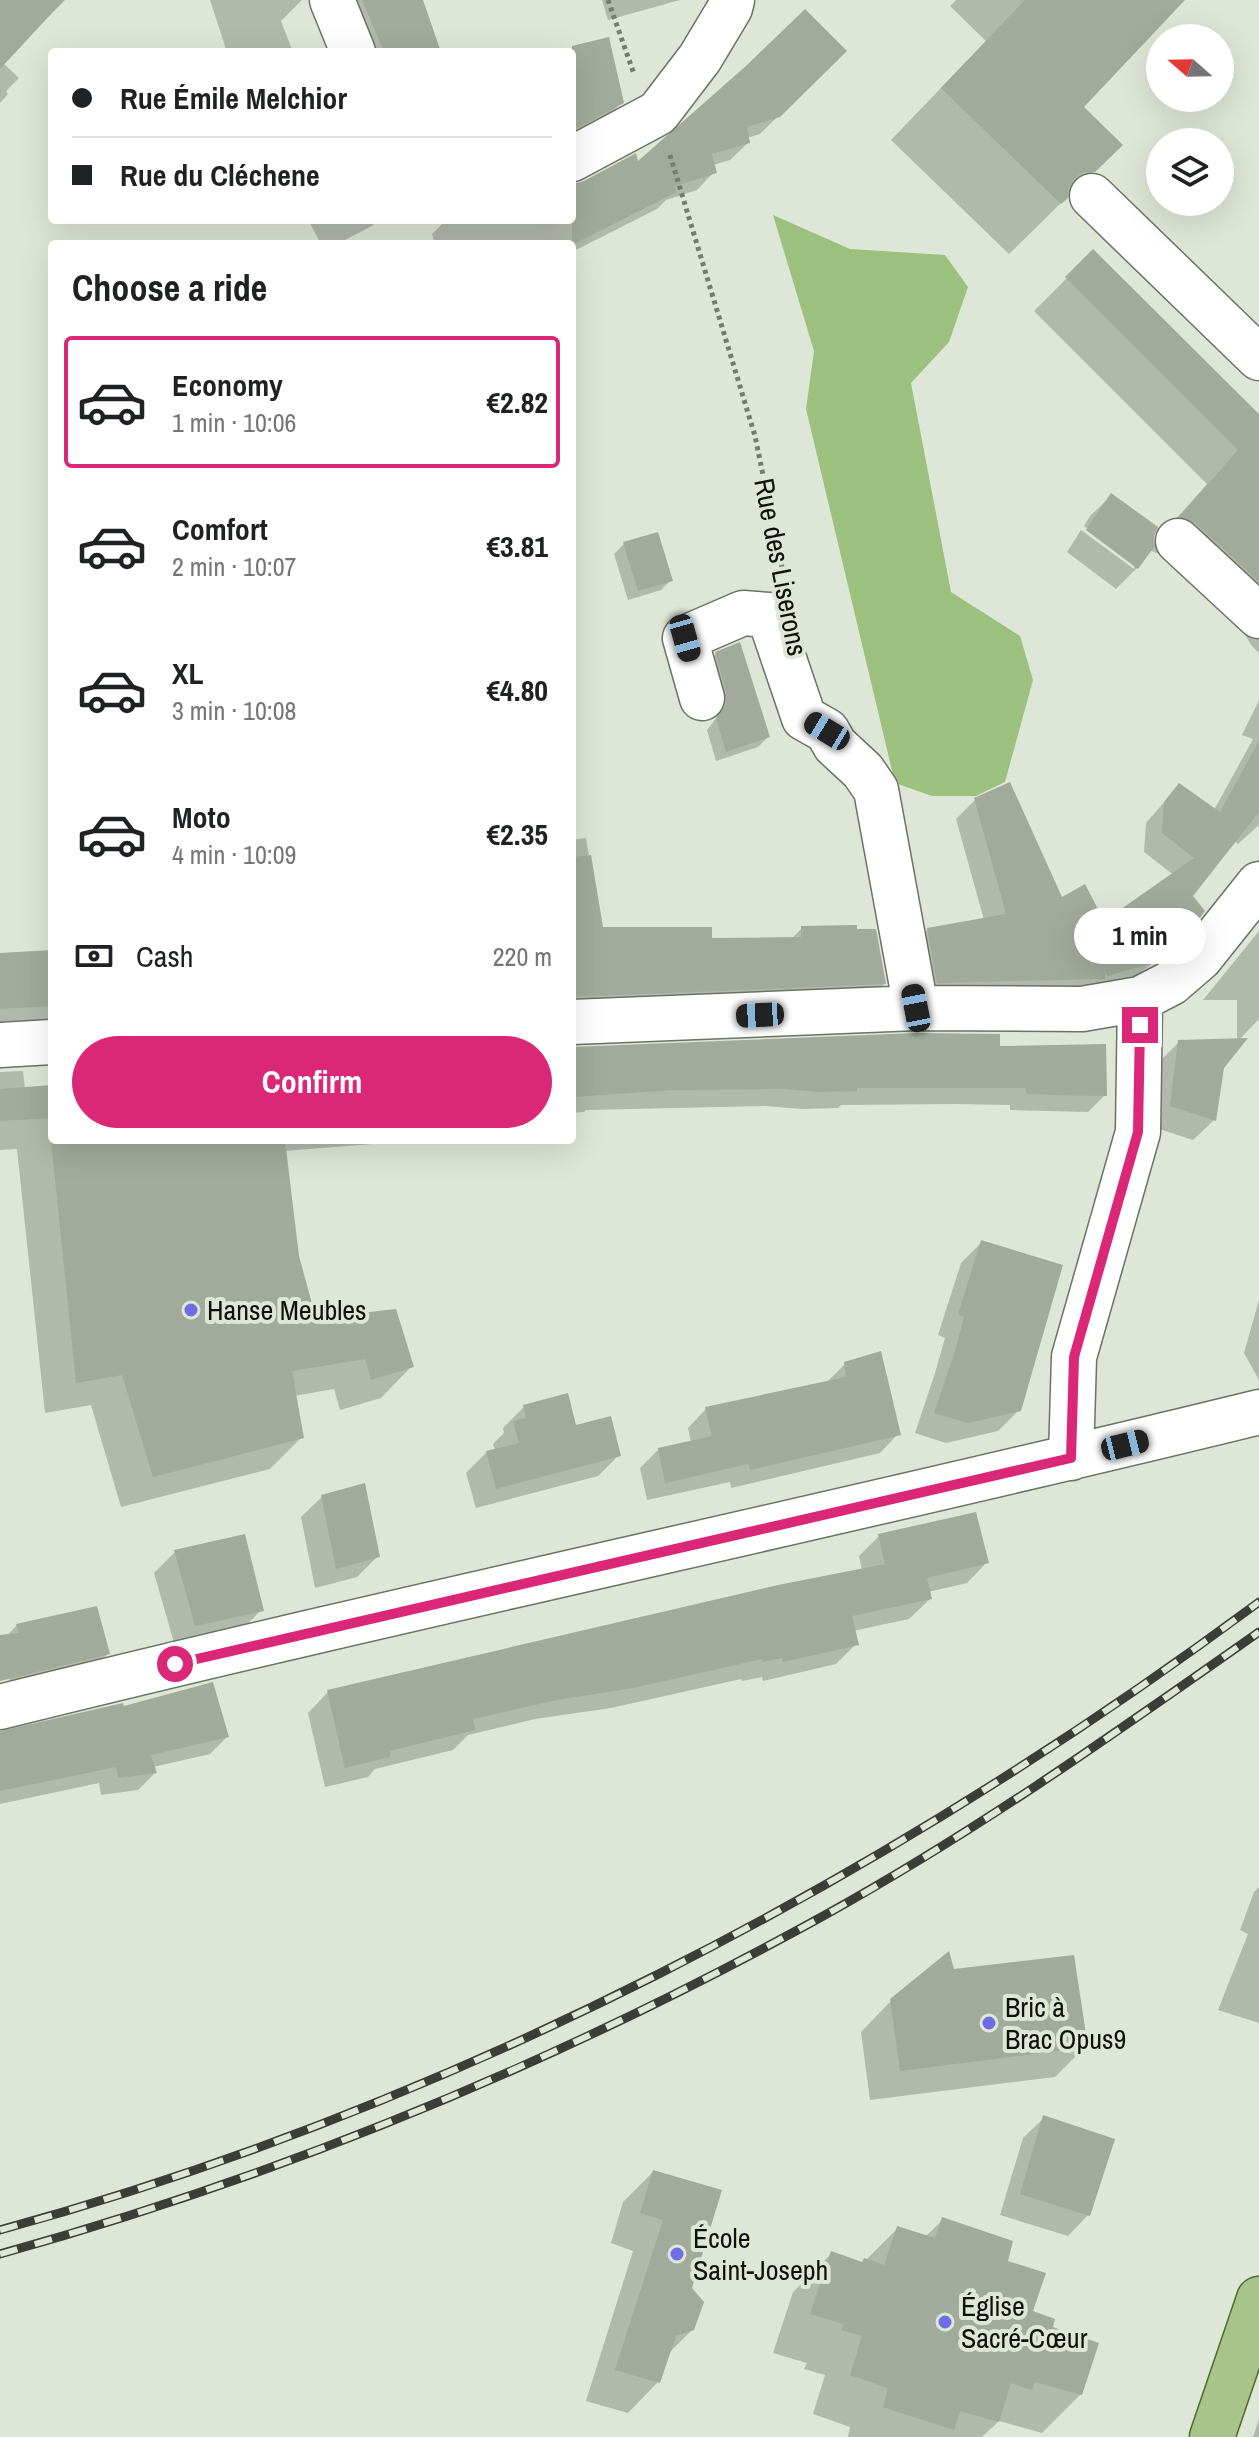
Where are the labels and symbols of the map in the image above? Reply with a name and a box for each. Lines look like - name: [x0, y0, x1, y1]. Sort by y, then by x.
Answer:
- north arrow: [1146, 24, 1234, 112]
- street label: Rue des Liserons: [745, 475, 817, 659]
- car: [667, 612, 703, 664]
- car: [800, 708, 854, 754]
- callout: 1 min: [1074, 909, 1206, 965]
- car: [900, 982, 932, 1034]
- car: [735, 1002, 785, 1028]
- route end: [1122, 1007, 1158, 1043]
- place label: Hanse Meubles: [207, 1291, 367, 1329]
- marker: Hanse Meubles: [182, 1301, 200, 1319]
- car: [1099, 1428, 1151, 1462]
- route start: [157, 1646, 193, 1682]
- place label: Bric à Brac Opus9: [1005, 1988, 1126, 2058]
- marker: Bric à Brac Opus9: [980, 2014, 998, 2032]
- place label: École Saint-Joseph: [693, 2219, 828, 2289]
- marker: École Saint-Joseph: [668, 2245, 686, 2263]
- place label: Église Sacré-Cœur: [961, 2287, 1088, 2357]
- marker: Église Sacré-Cœur: [936, 2313, 954, 2331]

